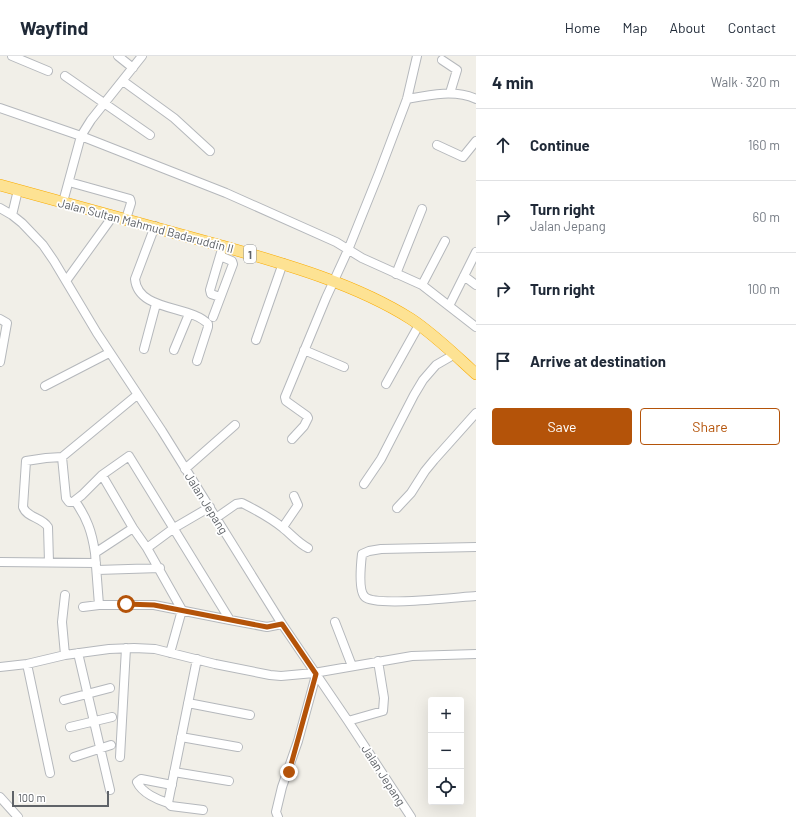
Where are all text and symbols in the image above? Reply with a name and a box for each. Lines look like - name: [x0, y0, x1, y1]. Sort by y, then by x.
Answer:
- text: Wayfind: [20, 16, 88, 39]
- text: Home: [565, 19, 601, 36]
- text: Map: [623, 19, 647, 36]
- text: About: [669, 19, 706, 36]
- text: Contact: [728, 19, 776, 36]
- text: 4 min: [492, 72, 534, 92]
- text: Walk · 320 m: [711, 74, 780, 90]
- icon: ahead: [492, 134, 514, 156]
- text: Continue: [530, 136, 590, 154]
- text: 160 m: [748, 137, 780, 153]
- street label: Jalan Sultan Mahmud Badaruddin II: [57, 195, 235, 255]
- text: Turn right: [530, 200, 595, 218]
- icon: right: [492, 206, 514, 228]
- text: 60 m: [753, 209, 780, 225]
- text: Jalan Jepang: [530, 218, 606, 234]
- road number: 1: [244, 245, 256, 263]
- icon: right: [492, 278, 514, 300]
- text: Turn right: [530, 280, 595, 298]
- text: 100 m: [747, 281, 780, 297]
- icon: arrive: [492, 350, 514, 372]
- text: Arrive at destination: [530, 352, 666, 370]
- button: Save: [492, 408, 632, 445]
- button: Share: [640, 408, 780, 445]
- street label: Jalan Jepang: [183, 470, 231, 536]
- route start: [117, 595, 135, 613]
- map controls: [428, 697, 464, 805]
- button: +: [428, 697, 464, 733]
- button: −: [428, 733, 464, 769]
- street label: Jalan Jepang: [359, 742, 409, 808]
- route end: [280, 763, 298, 781]
- button: locate: [428, 769, 464, 805]
- scale bar: [12, 789, 109, 808]
- text: 100 m: [18, 791, 46, 804]

